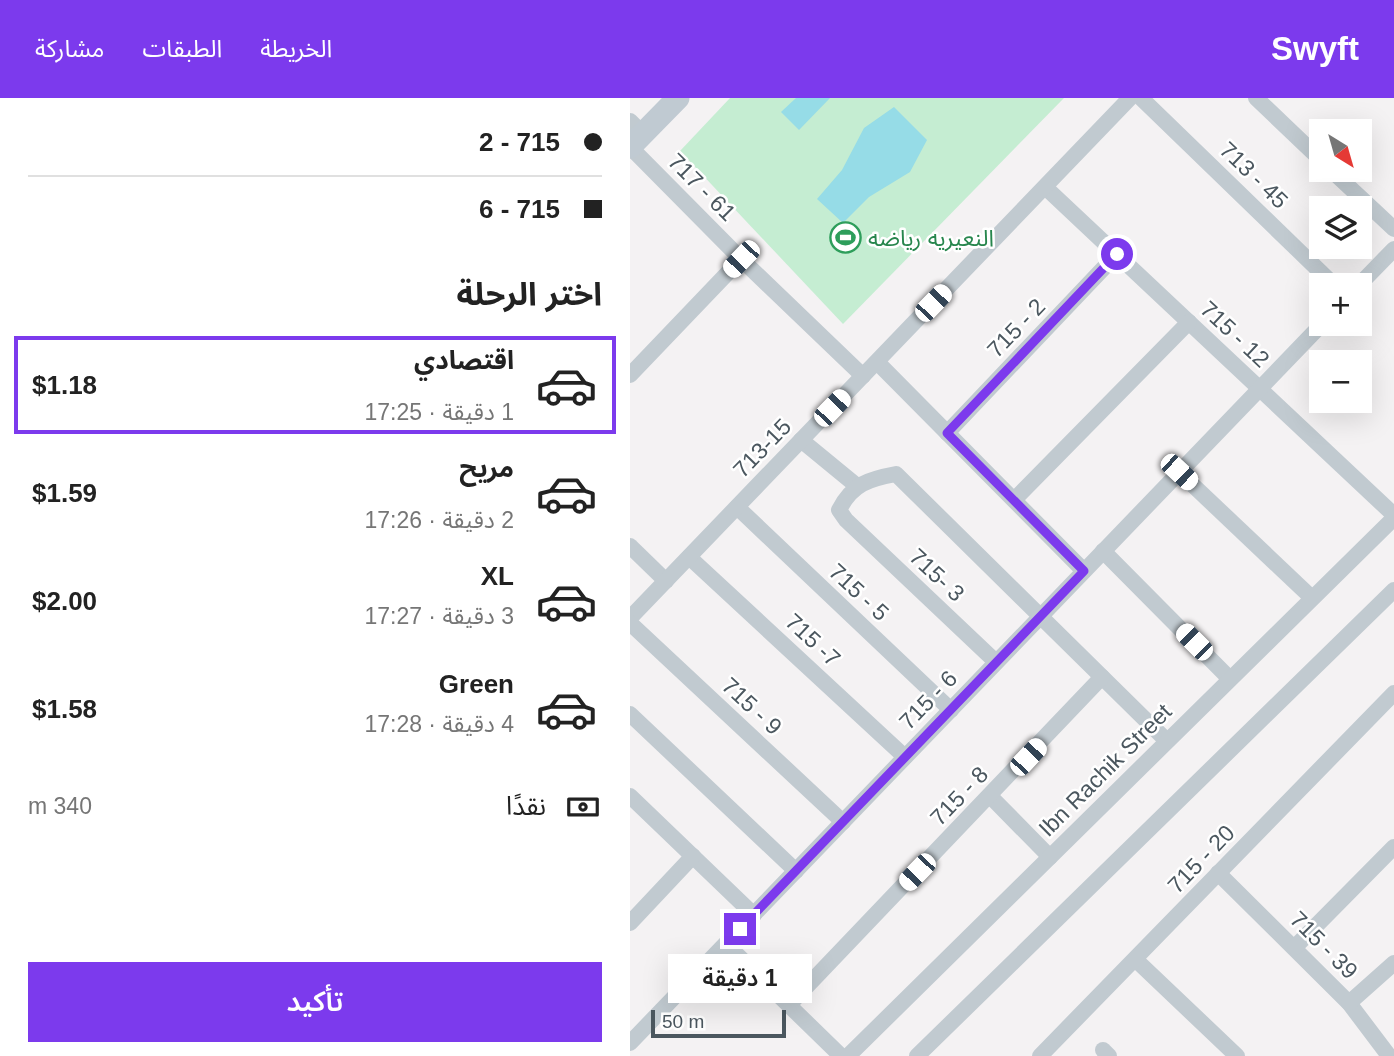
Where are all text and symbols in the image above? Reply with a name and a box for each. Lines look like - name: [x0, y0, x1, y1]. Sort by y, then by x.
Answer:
- text: Swyft: [1271, 30, 1359, 67]
- text: مشاركة: [35, 35, 104, 62]
- text: الطبقات: [142, 35, 222, 62]
- text: الخريطة: [260, 35, 332, 62]
- north arrow: [1309, 119, 1372, 182]
- map controls: [1309, 119, 1372, 413]
- text: 715 - 2: [479, 127, 560, 157]
- street label: 713 - 45: [1215, 136, 1293, 214]
- street label: 717 - 61: [663, 148, 741, 226]
- text: 715 - 6: [479, 194, 560, 224]
- button: layers: [1309, 196, 1372, 259]
- sports icon: النعيريه رياضه: [828, 221, 862, 255]
- place label: النعيريه رياضه: [868, 225, 994, 252]
- car: [719, 237, 764, 281]
- route start: [1101, 238, 1133, 270]
- button: +: [1309, 273, 1372, 336]
- text: اختر الرحلة: [456, 276, 602, 312]
- car: [911, 281, 956, 325]
- street label: 715 - 2: [982, 293, 1050, 363]
- street label: 715 - 12: [1195, 296, 1275, 372]
- text: اقتصادي: [414, 345, 514, 375]
- button: −: [1309, 350, 1372, 413]
- icon: car: [535, 354, 598, 417]
- text: $1.18: [32, 370, 97, 400]
- car: [810, 386, 855, 430]
- text: 1 دقيقة · 17:25: [364, 399, 514, 425]
- street label: 713-15: [728, 413, 796, 483]
- car: [1157, 450, 1202, 494]
- text: مريح: [459, 453, 514, 483]
- icon: car: [535, 462, 598, 525]
- text: $1.59: [32, 478, 97, 508]
- text: 2 دقيقة · 17:26: [364, 507, 514, 533]
- street label: 715- 3: [904, 543, 970, 607]
- street label: 715 - 5: [824, 558, 894, 626]
- text: XL: [481, 561, 514, 591]
- icon: car: [535, 570, 598, 633]
- text: $2.00: [32, 586, 97, 616]
- text: 3 دقيقة · 17:27: [364, 603, 514, 629]
- street label: 715 -7: [780, 608, 846, 672]
- car: [1172, 620, 1217, 664]
- street label: 715 - 6: [894, 665, 962, 735]
- text: Green: [439, 669, 514, 699]
- street label: 715 - 9: [717, 672, 787, 740]
- icon: car: [535, 678, 598, 741]
- text: $1.58: [32, 694, 97, 724]
- street label: Ibn Rachik Street: [1033, 698, 1177, 842]
- text: 4 دقيقة · 17:28: [364, 711, 514, 737]
- car: [1006, 734, 1051, 780]
- street label: 715 - 8: [925, 761, 993, 831]
- icon: cash: [564, 788, 602, 826]
- text: نقدًا: [506, 791, 546, 821]
- text: 340 m: [28, 793, 92, 819]
- street label: 715 - 20: [1162, 820, 1240, 898]
- car: [895, 850, 940, 894]
- street label: 715 - 39: [1285, 906, 1363, 984]
- route end: [724, 913, 756, 945]
- callout: 1 دقيقة: [668, 954, 812, 1002]
- button: تأكيد: [28, 962, 602, 1042]
- text: 1 دقيقة: [703, 965, 778, 991]
- scale bar: [651, 1007, 786, 1039]
- text: 50 m: [662, 1011, 704, 1032]

